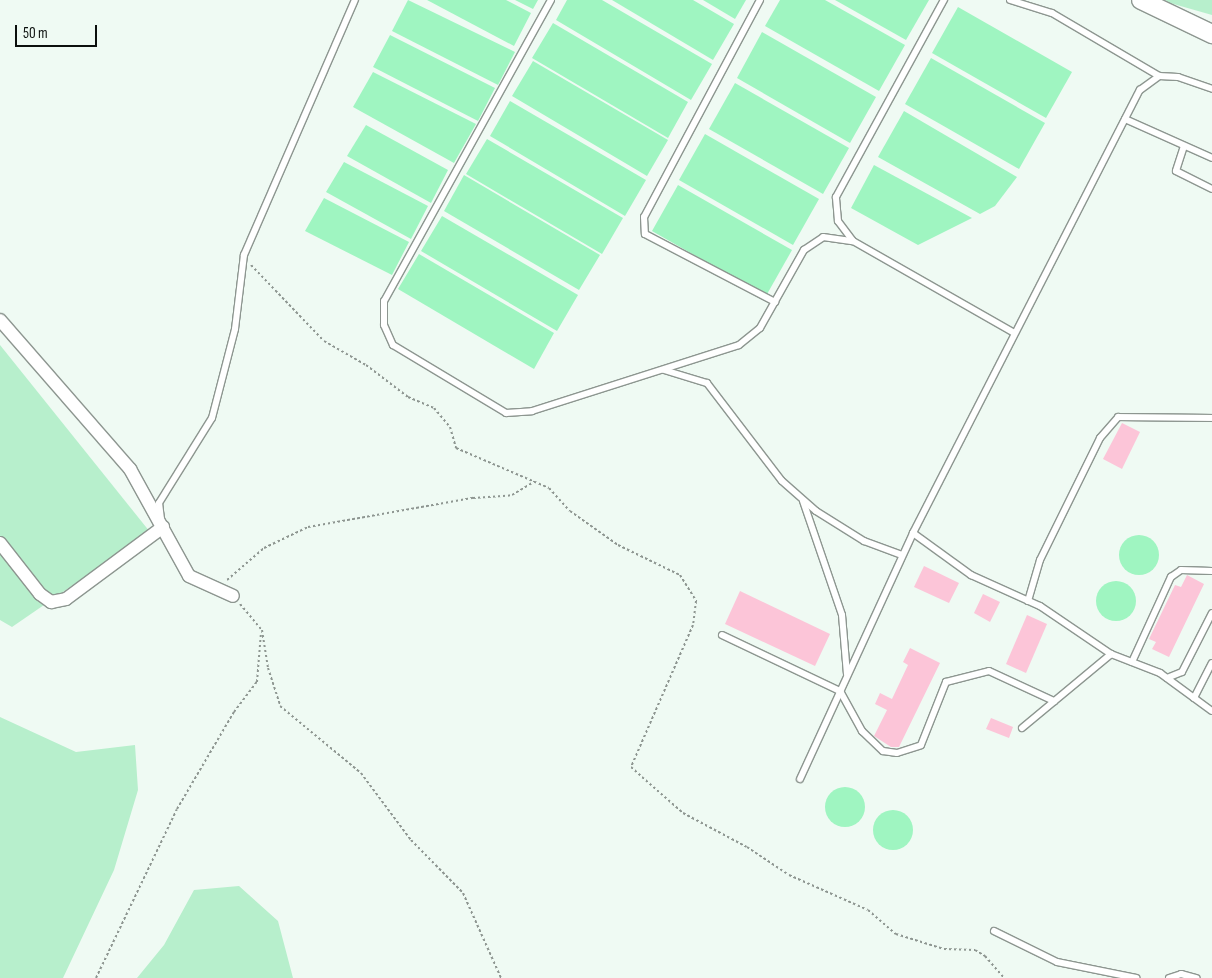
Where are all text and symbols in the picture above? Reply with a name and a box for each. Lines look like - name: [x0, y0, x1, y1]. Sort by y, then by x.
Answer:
- scale bar: [18, 15, 100, 47]
- text: 50 m: [23, 24, 48, 43]

